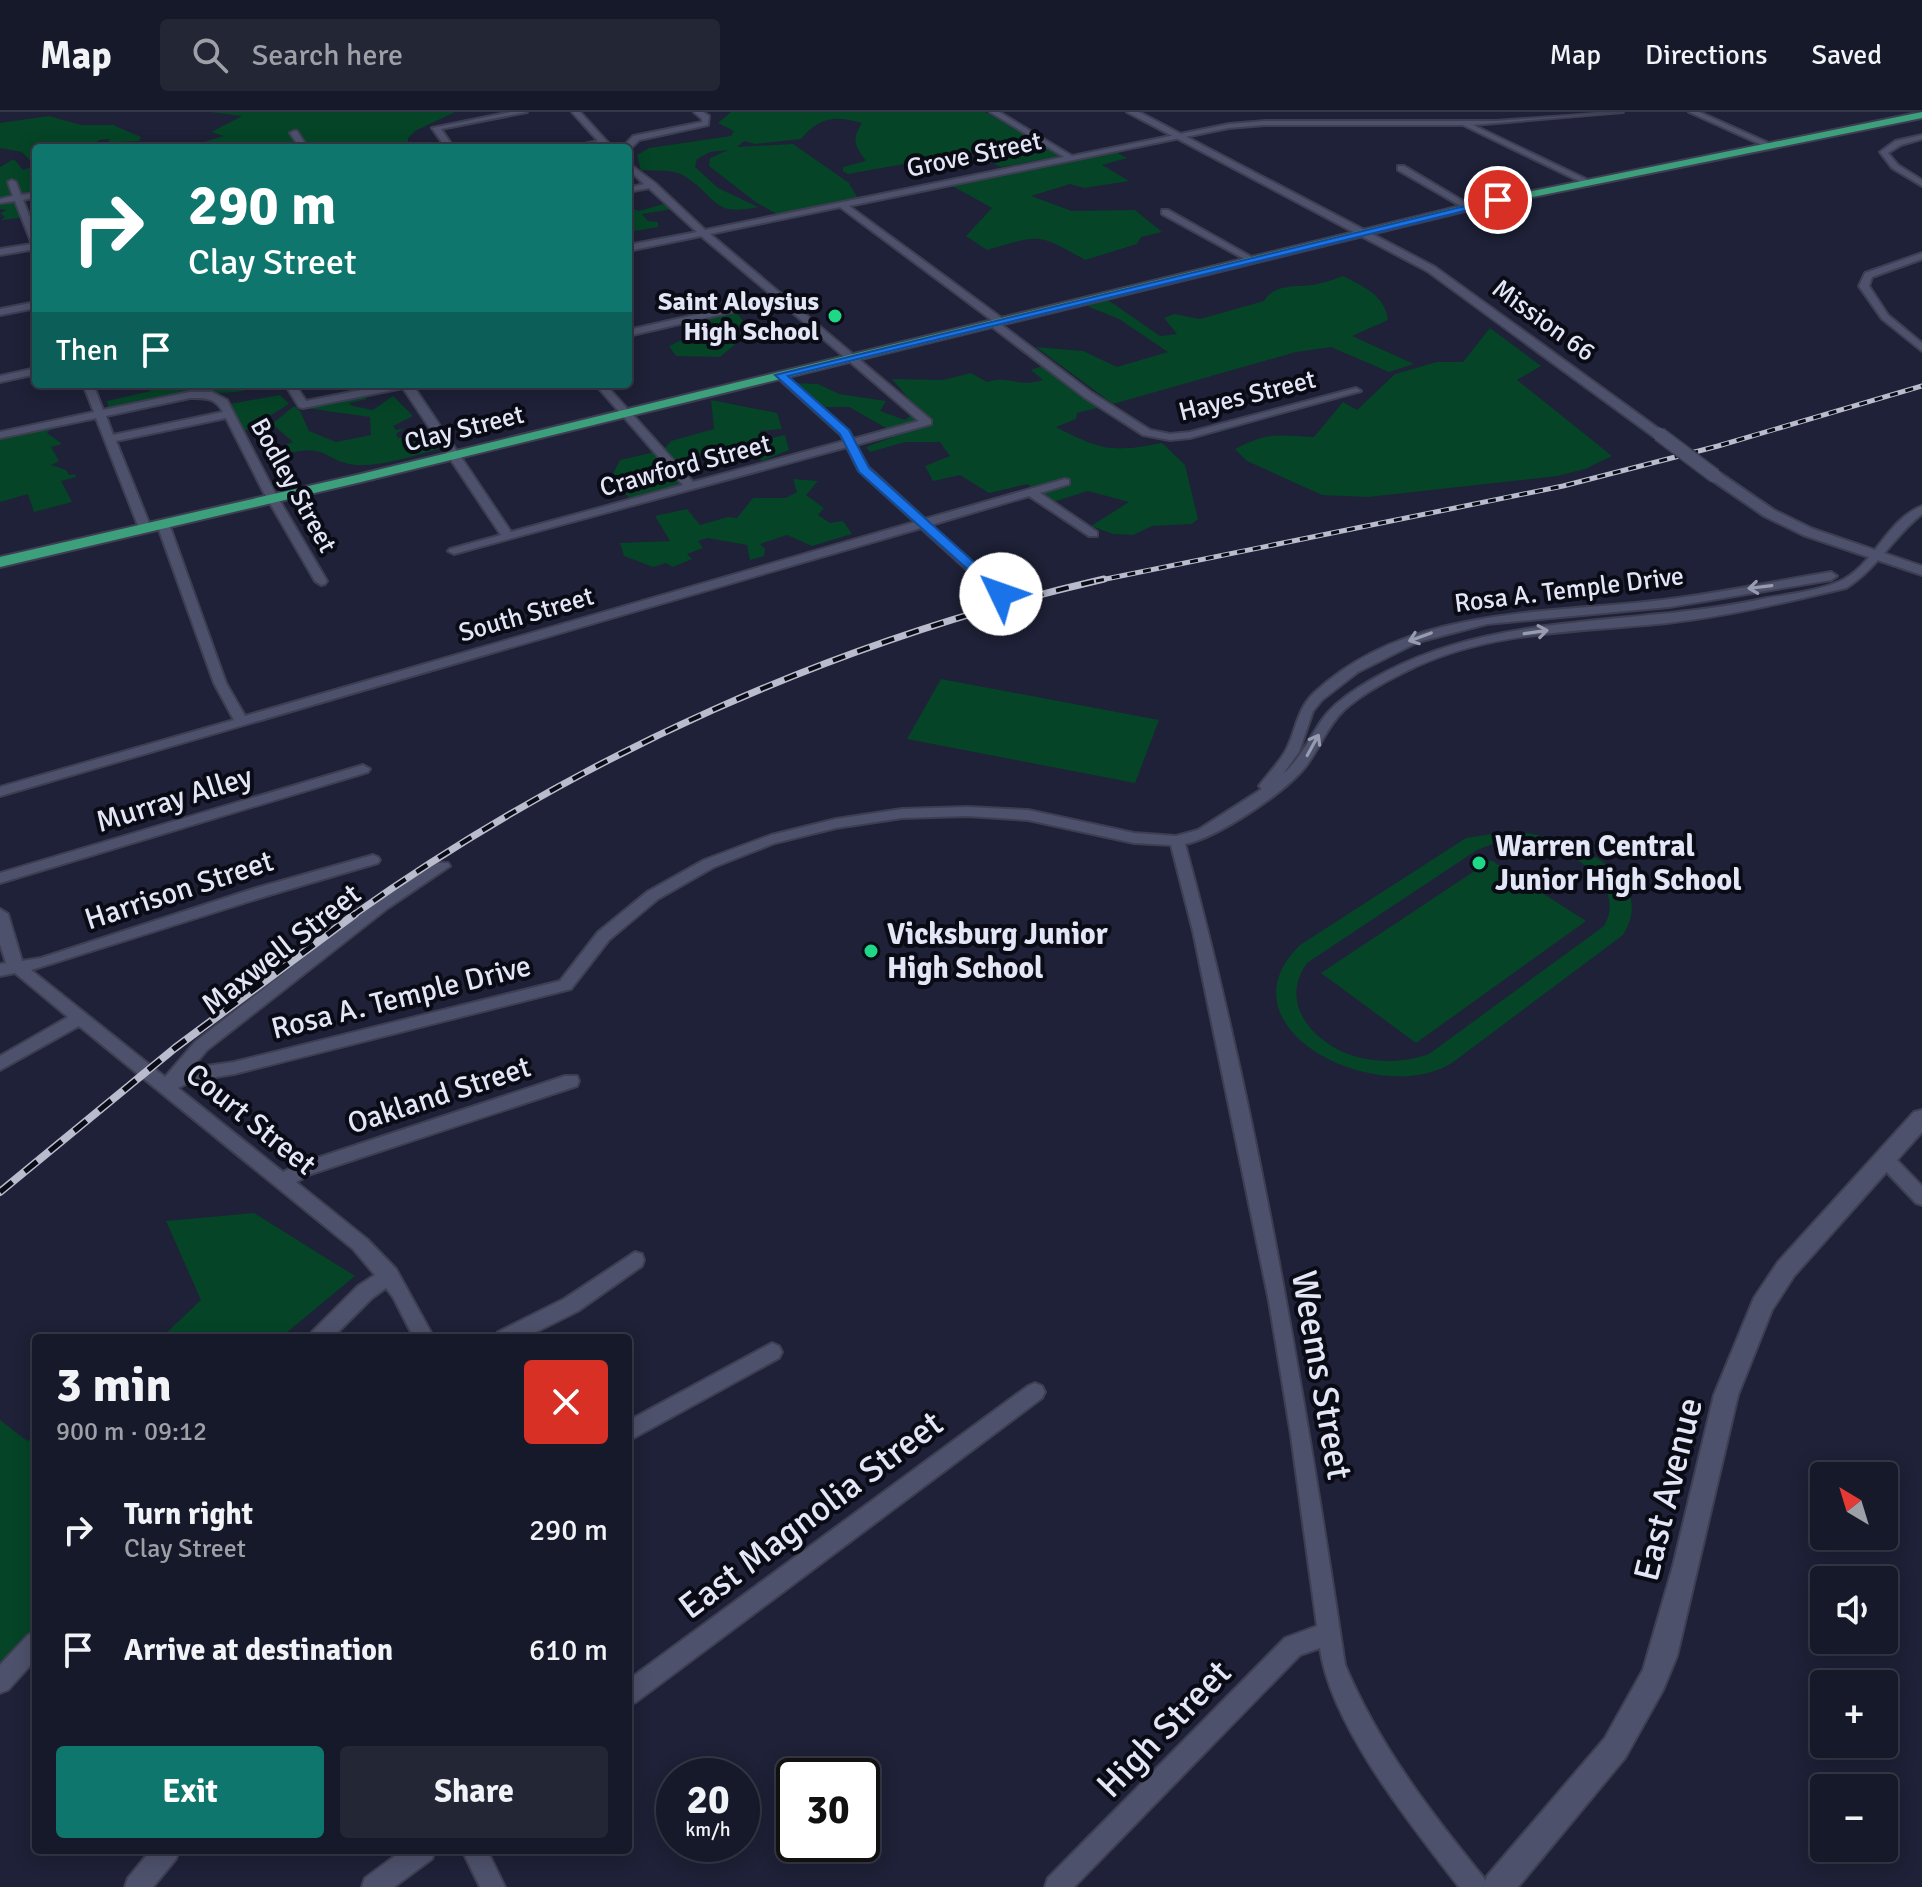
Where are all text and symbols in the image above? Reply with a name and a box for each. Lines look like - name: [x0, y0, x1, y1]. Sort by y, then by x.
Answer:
- search box: [160, 19, 720, 91]
- text: Map: [40, 32, 112, 79]
- icon: search: [188, 33, 232, 77]
- text: Search here: [252, 37, 403, 74]
- text: Map: [1549, 38, 1601, 72]
- text: Directions: [1645, 38, 1767, 72]
- text: Saved: [1811, 38, 1882, 72]
- street label: Grove Street: [904, 125, 1045, 185]
- pin: [1464, 166, 1532, 234]
- text: 290 m: [188, 171, 336, 240]
- icon: right: [56, 176, 160, 280]
- icon: arrive: [1476, 178, 1520, 222]
- text: Clay Street: [188, 240, 357, 285]
- street label: Mission 66: [1486, 273, 1601, 369]
- place label: Saint Aloysius High School: [658, 286, 819, 348]
- marker: Saint Aloysius High School: [826, 307, 844, 325]
- icon: arrive: [134, 328, 178, 372]
- text: Then: [56, 332, 118, 369]
- street label: Hayes Street: [1175, 363, 1319, 428]
- street label: Clay Street: [401, 399, 527, 459]
- street label: Bodley Street: [243, 413, 343, 558]
- street label: Crawford Street: [596, 428, 774, 504]
- position arrow: [959, 552, 1043, 636]
- street label: Rosa A. Temple Drive: [1453, 560, 1686, 620]
- street label: South Street: [455, 580, 597, 649]
- one-way arrow: [1748, 580, 1773, 595]
- one-way arrow: [1523, 624, 1548, 639]
- one-way arrow: [1409, 631, 1433, 645]
- one-way arrow: [1305, 734, 1321, 757]
- street label: Murray Alley: [91, 758, 257, 841]
- place label: Warren Central Junior High School: [1495, 828, 1742, 899]
- street label: Harrison Street: [80, 843, 278, 938]
- marker: Warren Central Junior High School: [1470, 854, 1488, 872]
- street label: Maxwell Street: [194, 876, 368, 1023]
- place label: Vicksburg Junior High School: [887, 916, 1108, 987]
- marker: Vicksburg Junior High School: [862, 942, 880, 960]
- street label: Rosa A. Temple Drive: [267, 947, 535, 1048]
- street label: Oakland Street: [343, 1048, 535, 1142]
- street label: Court Street: [178, 1056, 323, 1183]
- street label: Weems Street: [1281, 1267, 1362, 1483]
- text: 3 min: [56, 1356, 172, 1415]
- button: close: [524, 1360, 608, 1444]
- street label: East Avenue: [1624, 1393, 1713, 1586]
- street label: East Magnolia Street: [670, 1401, 952, 1629]
- text: 900 m · 09:12: [56, 1416, 207, 1448]
- north arrow: [1810, 1462, 1898, 1550]
- map controls: [1810, 1462, 1898, 1862]
- text: Turn right: [124, 1496, 253, 1533]
- icon: right: [56, 1508, 100, 1552]
- text: 290 m: [529, 1512, 608, 1549]
- text: Clay Street: [124, 1533, 246, 1565]
- button: sound: [1810, 1566, 1898, 1654]
- icon: arrive: [56, 1628, 100, 1672]
- text: Arrive at destination: [124, 1632, 393, 1669]
- text: 610 m: [529, 1632, 608, 1669]
- street label: High Street: [1087, 1651, 1241, 1807]
- button: +: [1810, 1670, 1898, 1758]
- button: Exit: [56, 1746, 324, 1838]
- button: Share: [340, 1746, 608, 1838]
- speed limit sign: 30: [776, 1758, 880, 1862]
- button: −: [1810, 1774, 1898, 1862]
- text: 20: [686, 1775, 730, 1825]
- text: km/h: [685, 1817, 731, 1842]

